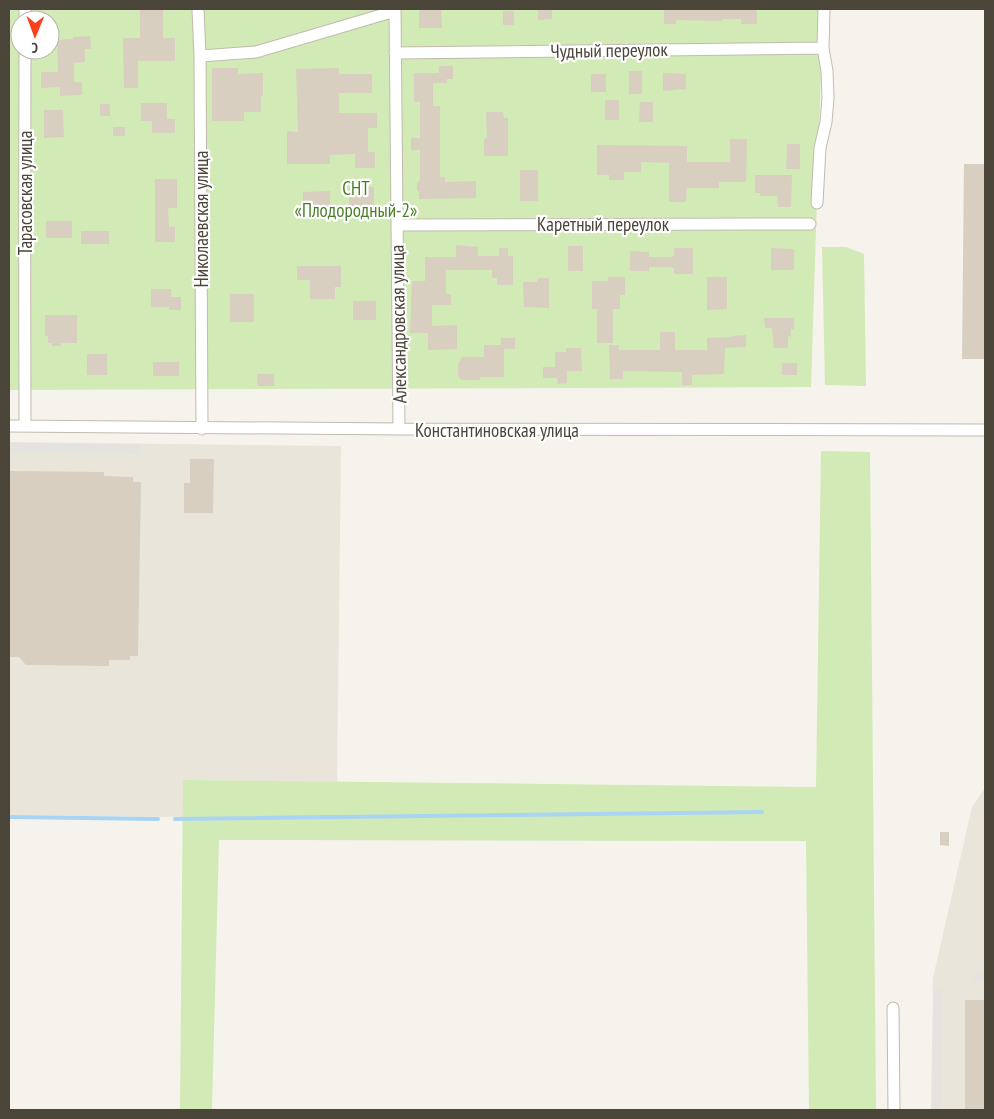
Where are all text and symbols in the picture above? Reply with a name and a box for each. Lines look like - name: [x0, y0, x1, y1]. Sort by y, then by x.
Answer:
- north arrow: [10, 10, 60, 60]
- street label: Чудный переулок: [550, 37, 669, 63]
- text: С: [31, 39, 38, 57]
- street label: Тарасовская улица: [13, 131, 37, 255]
- street label: Николаевская улица: [189, 151, 213, 287]
- park label: СНТ «Плодородный-2»: [295, 176, 417, 222]
- street label: Каретный переулок: [537, 212, 670, 236]
- street label: Александровская улица: [385, 244, 411, 404]
- street label: Константиновская улица: [415, 418, 579, 442]

